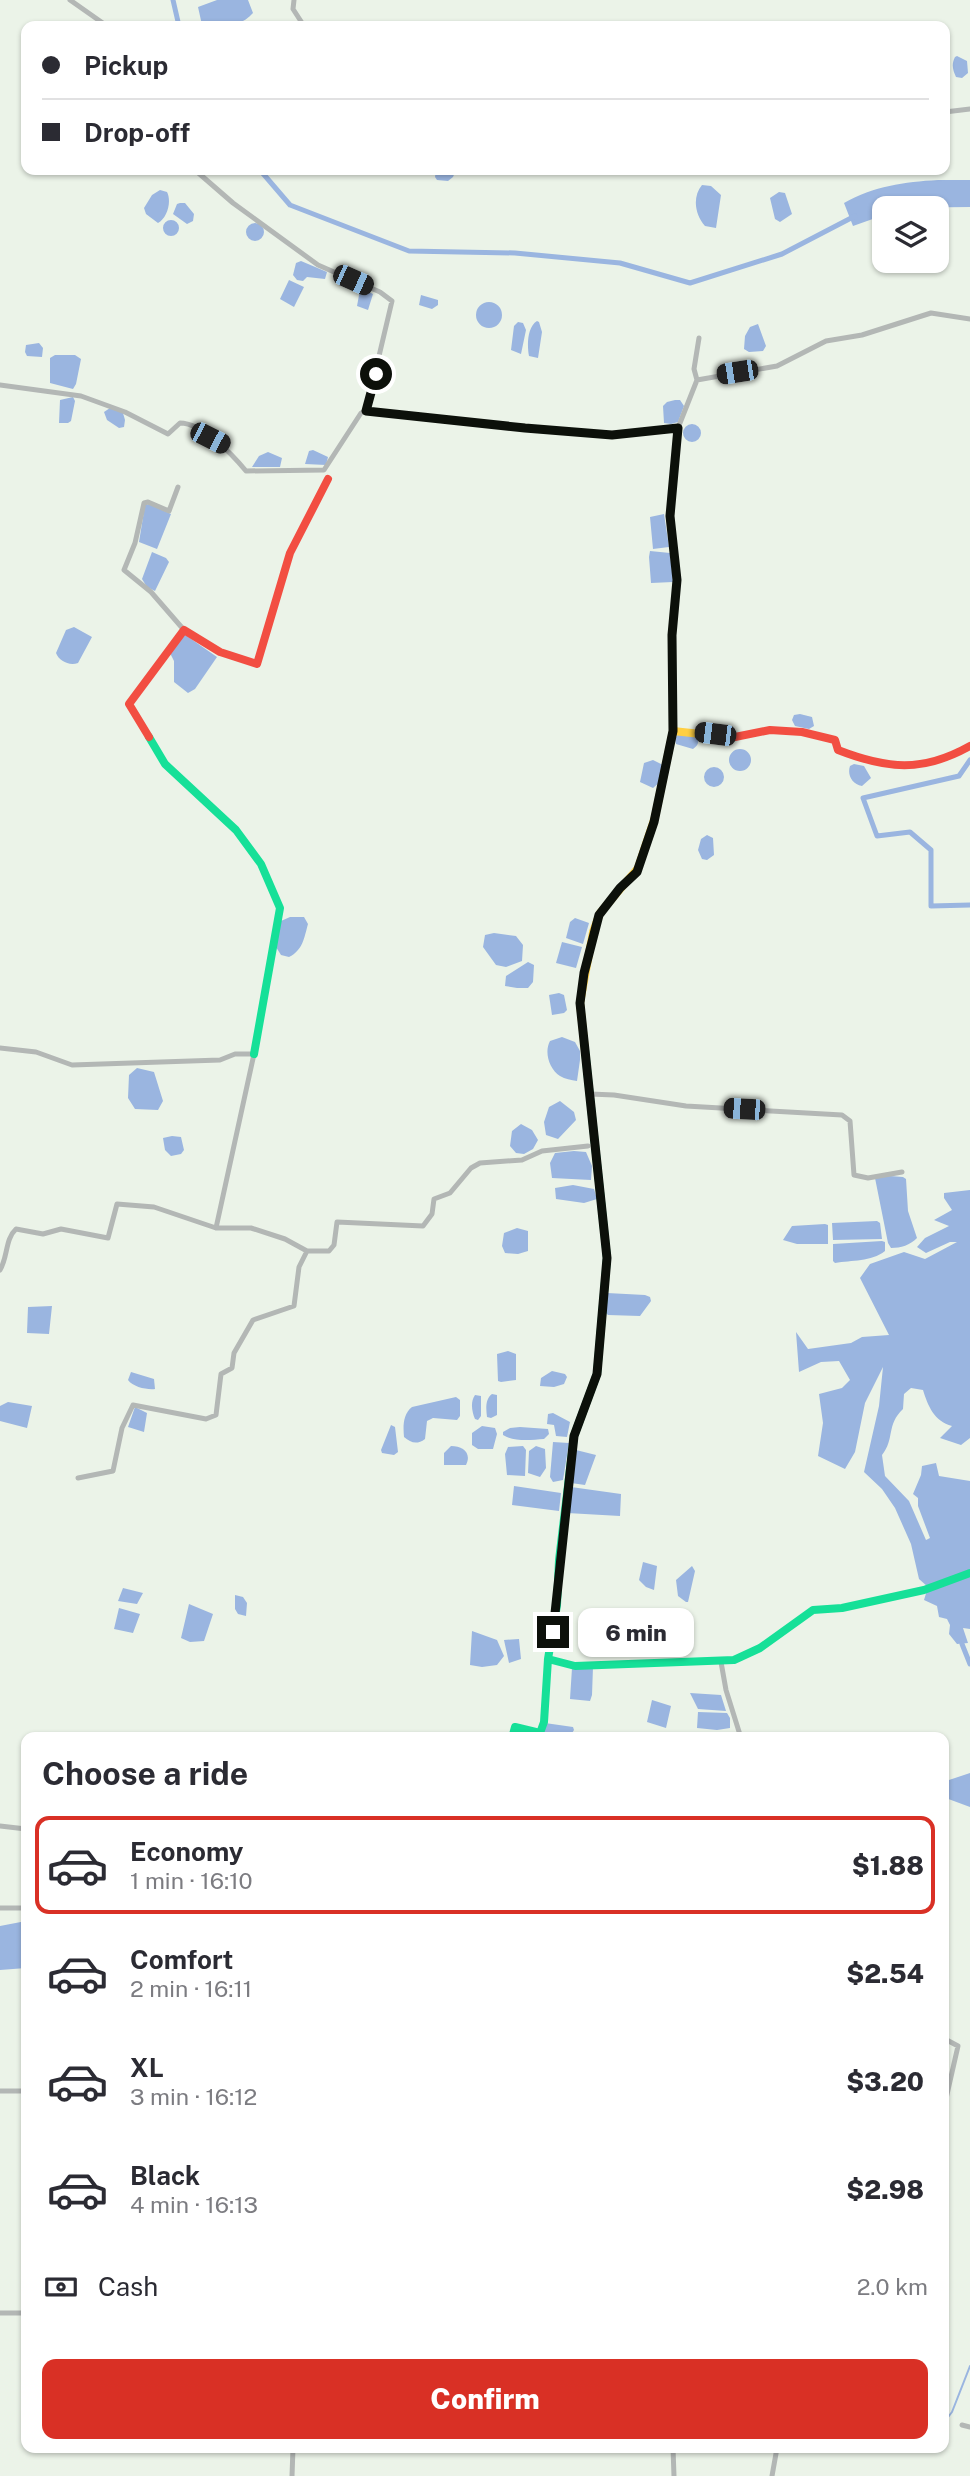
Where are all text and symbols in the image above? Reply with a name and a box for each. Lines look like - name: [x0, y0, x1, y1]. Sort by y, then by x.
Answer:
- text: Pickup: [84, 50, 168, 81]
- text: Drop-off: [84, 117, 190, 148]
- map controls: [872, 196, 949, 273]
- button: layers: [872, 196, 949, 273]
- car: [330, 262, 377, 298]
- route start: [360, 358, 392, 390]
- car: [715, 358, 760, 386]
- car: [187, 419, 234, 457]
- car: [693, 721, 738, 747]
- car: [723, 1097, 766, 1121]
- callout: 6 min: [578, 1608, 693, 1656]
- route end: [537, 1616, 569, 1648]
- text: 6 min: [605, 1619, 667, 1646]
- text: Choose a ride: [42, 1755, 248, 1792]
- icon: car: [46, 1834, 109, 1897]
- text: Economy: [130, 1836, 243, 1867]
- text: $1.88: [852, 1850, 924, 1881]
- text: 1 min · 16:10: [130, 1867, 253, 1894]
- icon: car: [46, 1942, 109, 2005]
- text: Comfort: [130, 1944, 233, 1975]
- text: $2.54: [846, 1958, 924, 1989]
- text: 2 min · 16:11: [130, 1975, 252, 2002]
- icon: car: [46, 2050, 109, 2113]
- text: XL: [130, 2052, 164, 2083]
- text: $3.20: [846, 2066, 924, 2097]
- text: 3 min · 16:12: [130, 2083, 257, 2110]
- icon: car: [46, 2158, 109, 2221]
- text: Black: [130, 2160, 200, 2191]
- text: $2.98: [846, 2174, 924, 2205]
- text: 4 min · 16:13: [130, 2191, 258, 2218]
- icon: cash: [42, 2268, 80, 2306]
- text: Cash: [98, 2271, 158, 2302]
- text: 2.0 km: [857, 2273, 928, 2300]
- button: Confirm: [42, 2359, 928, 2439]

